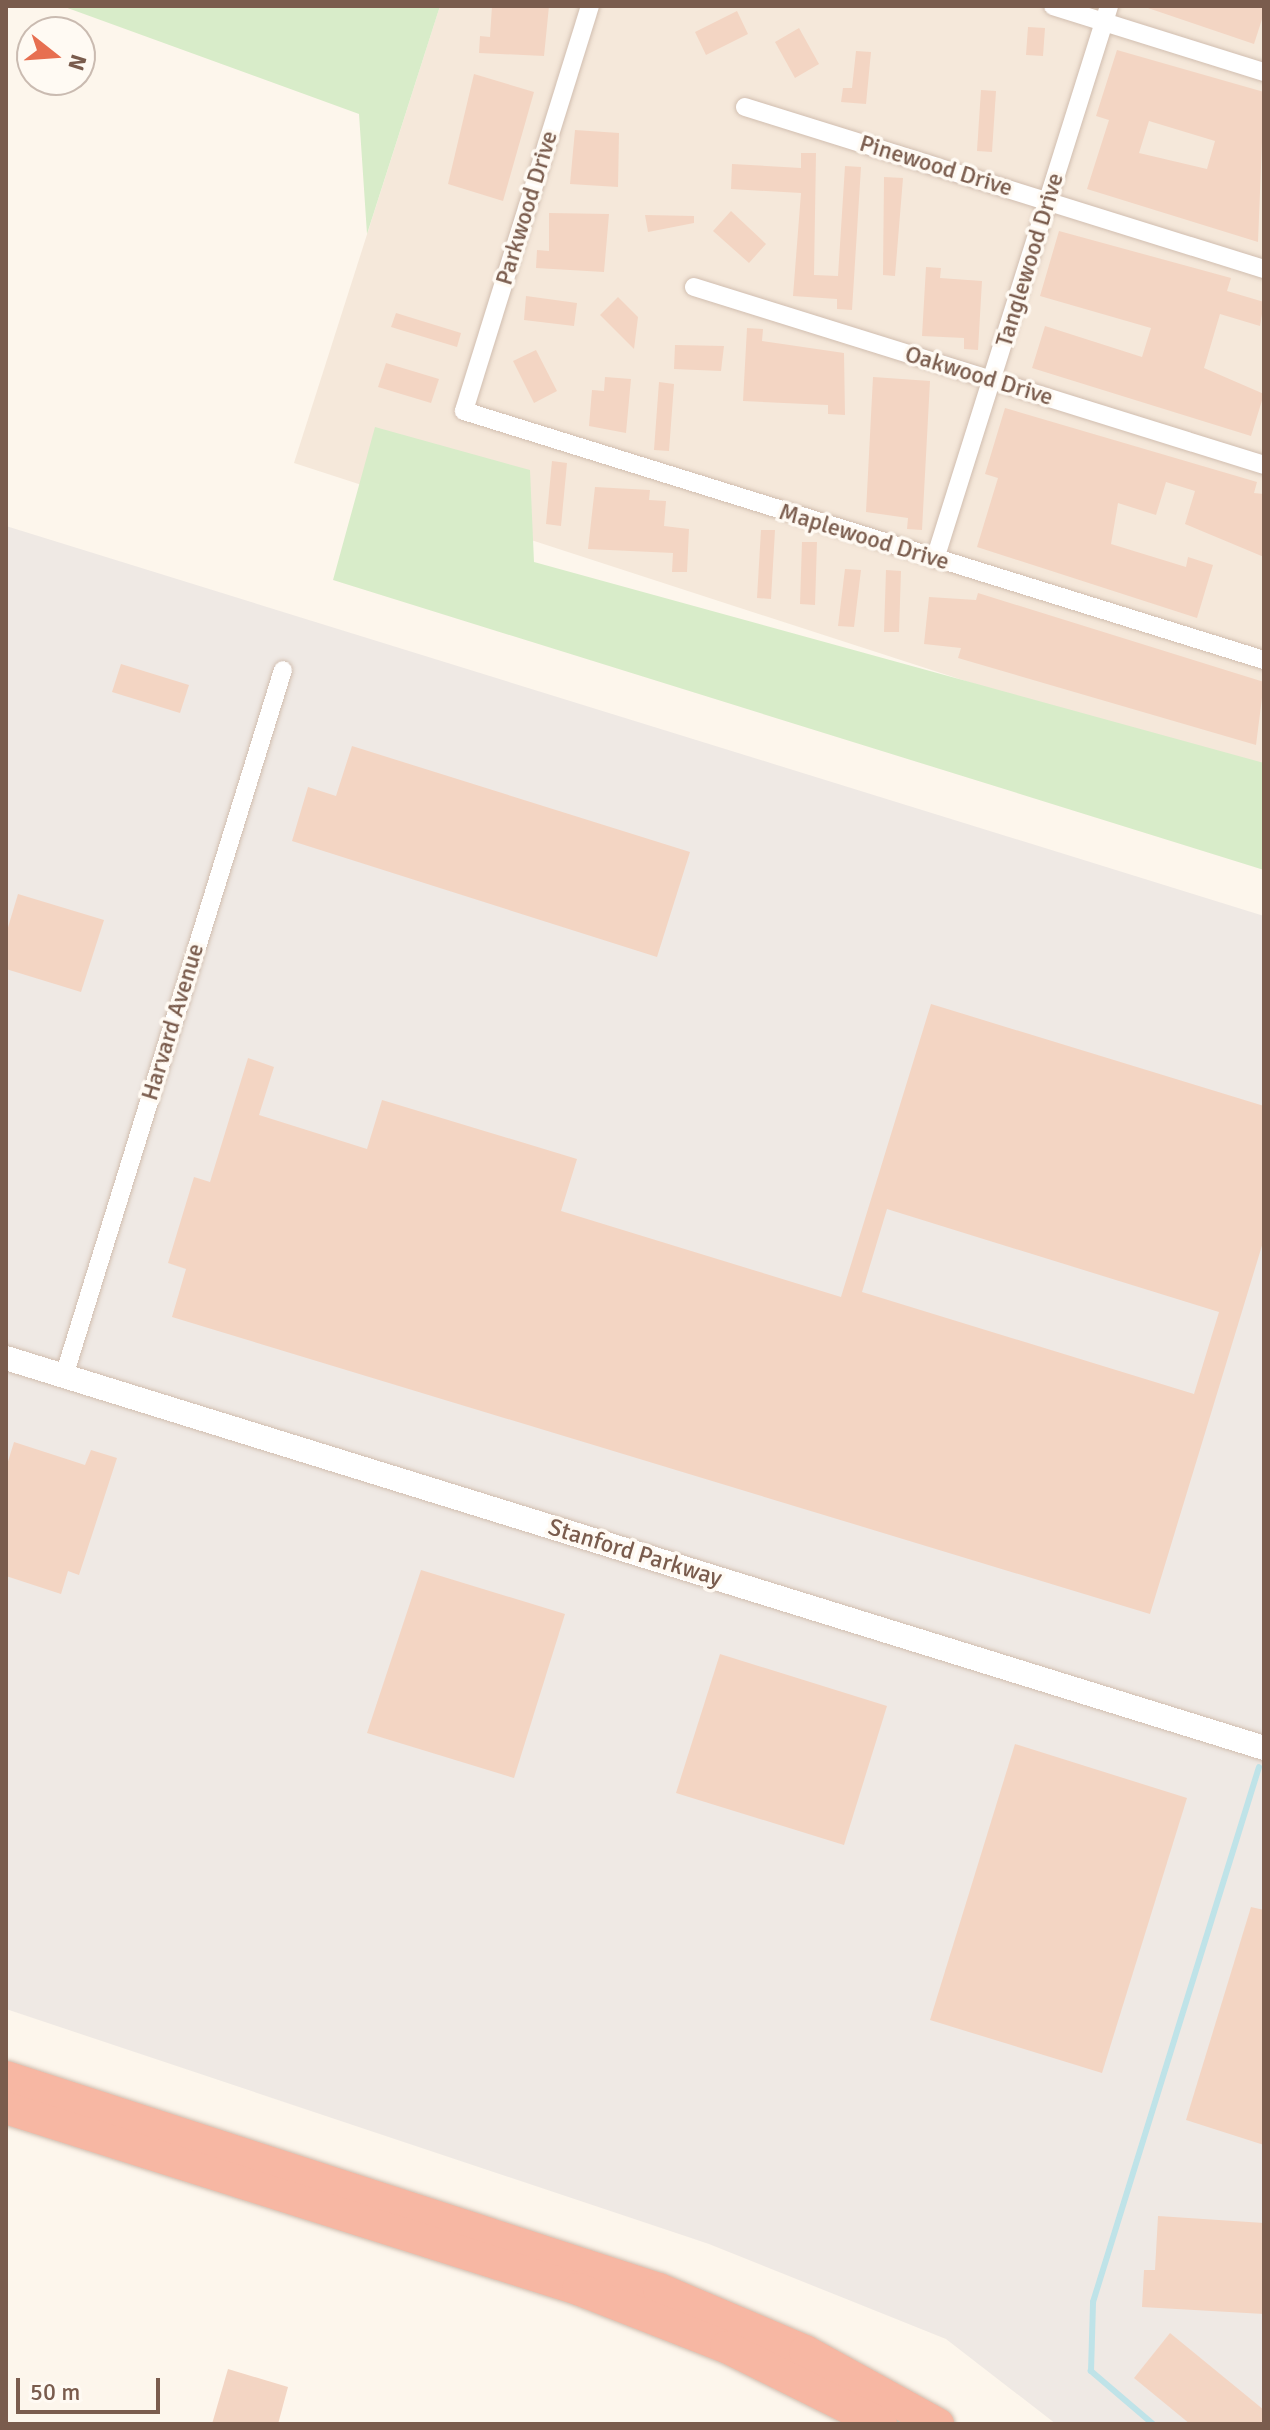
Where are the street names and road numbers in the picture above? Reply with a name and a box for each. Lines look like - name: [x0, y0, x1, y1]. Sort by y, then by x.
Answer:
- street label: Parkwood Drive: [490, 127, 564, 289]
- street label: Pinewood Drive: [856, 129, 1016, 203]
- street label: Tanglewood Drive: [990, 170, 1070, 350]
- street label: Oakwood Drive: [901, 340, 1057, 412]
- street label: Maplewood Drive: [775, 497, 953, 577]
- street label: Harvard Avenue: [135, 940, 211, 1104]
- street label: Stanford Parkway: [545, 1513, 725, 1593]

